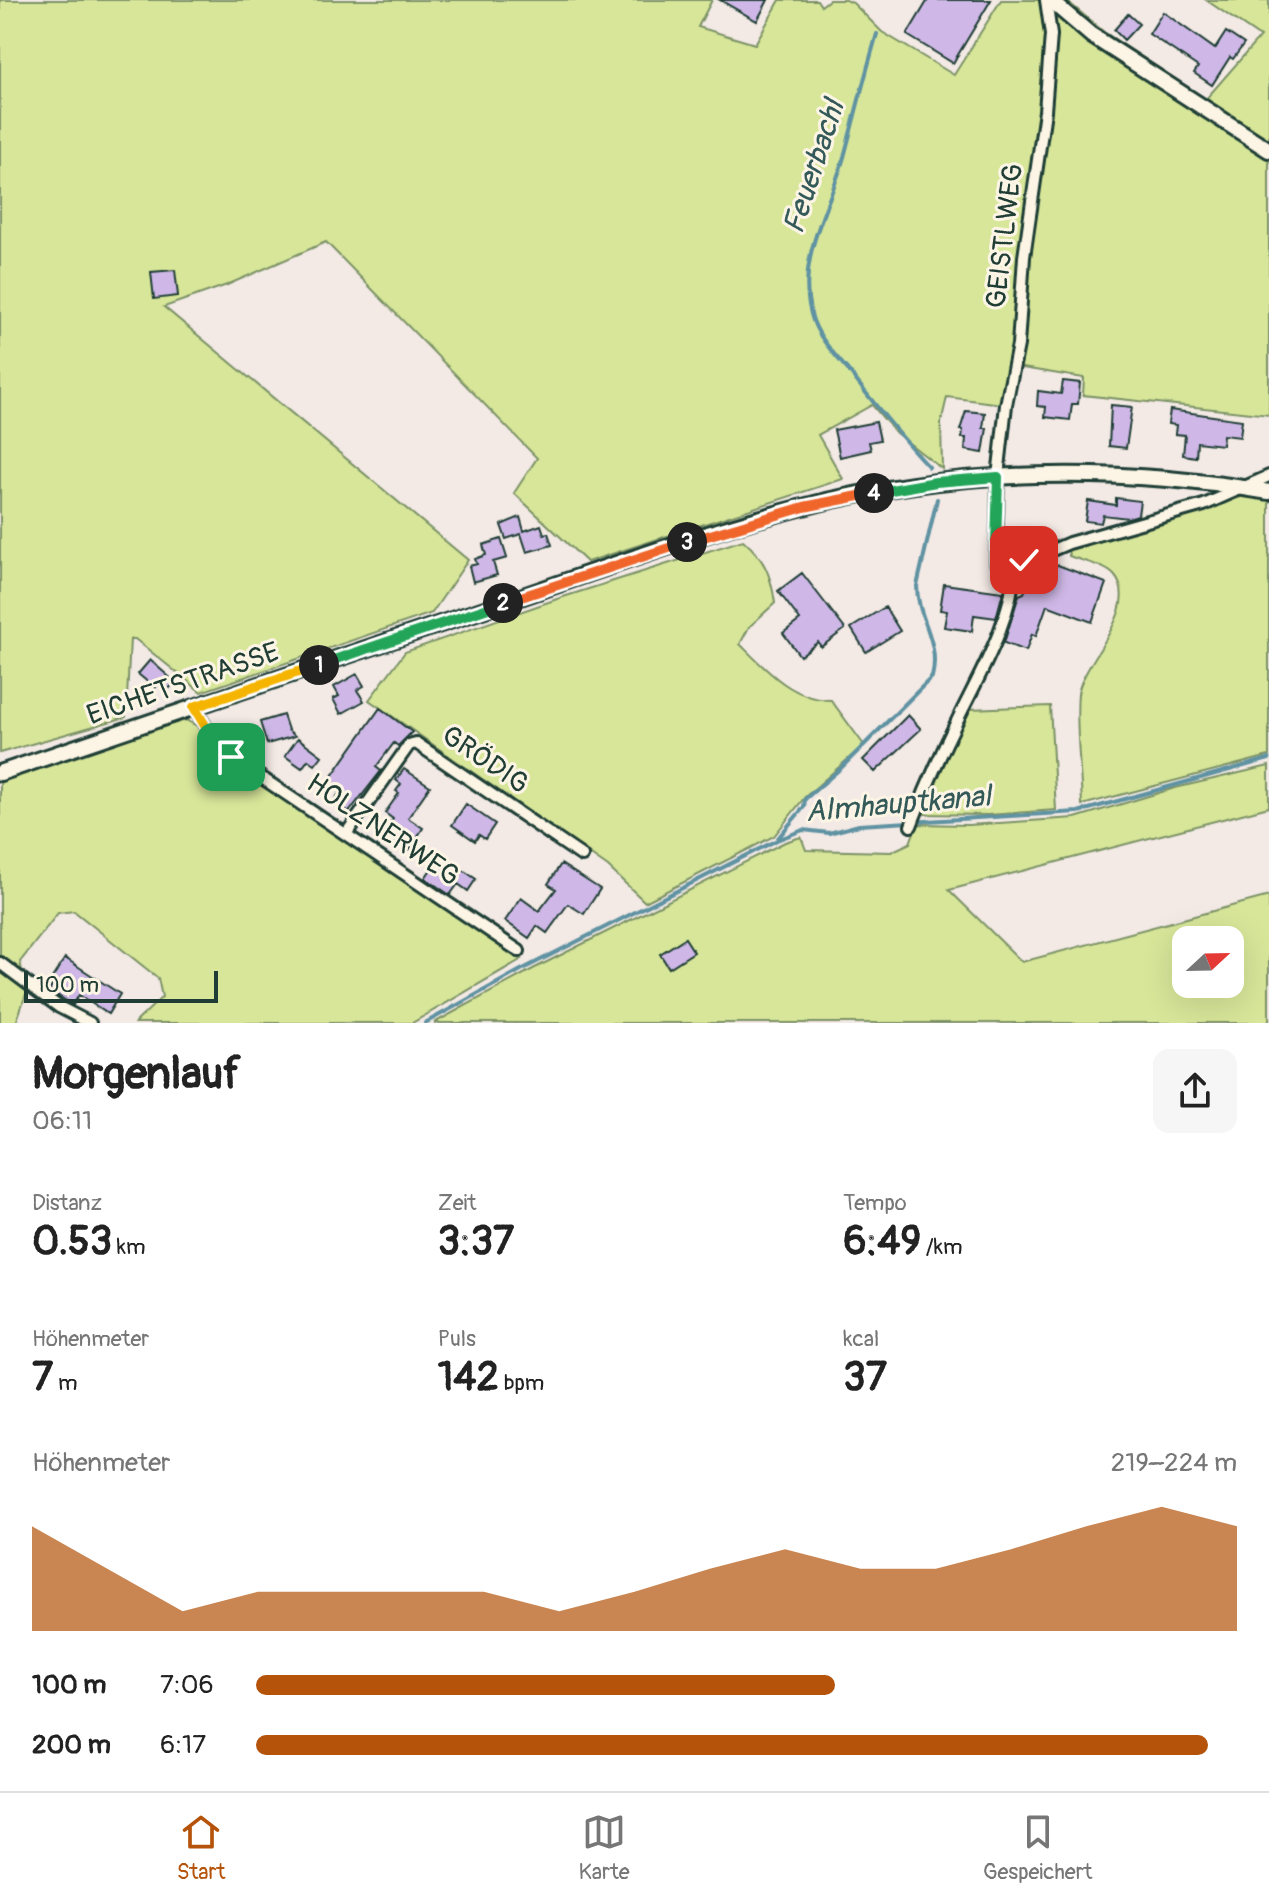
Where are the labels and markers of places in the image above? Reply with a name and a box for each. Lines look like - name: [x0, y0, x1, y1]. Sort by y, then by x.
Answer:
- pin: 4: [854, 473, 894, 513]
- pin: 3: [667, 522, 707, 562]
- pin: [990, 526, 1058, 594]
- pin: 2: [483, 583, 523, 623]
- pin: 1: [299, 645, 339, 685]
- pin: [197, 723, 265, 791]

